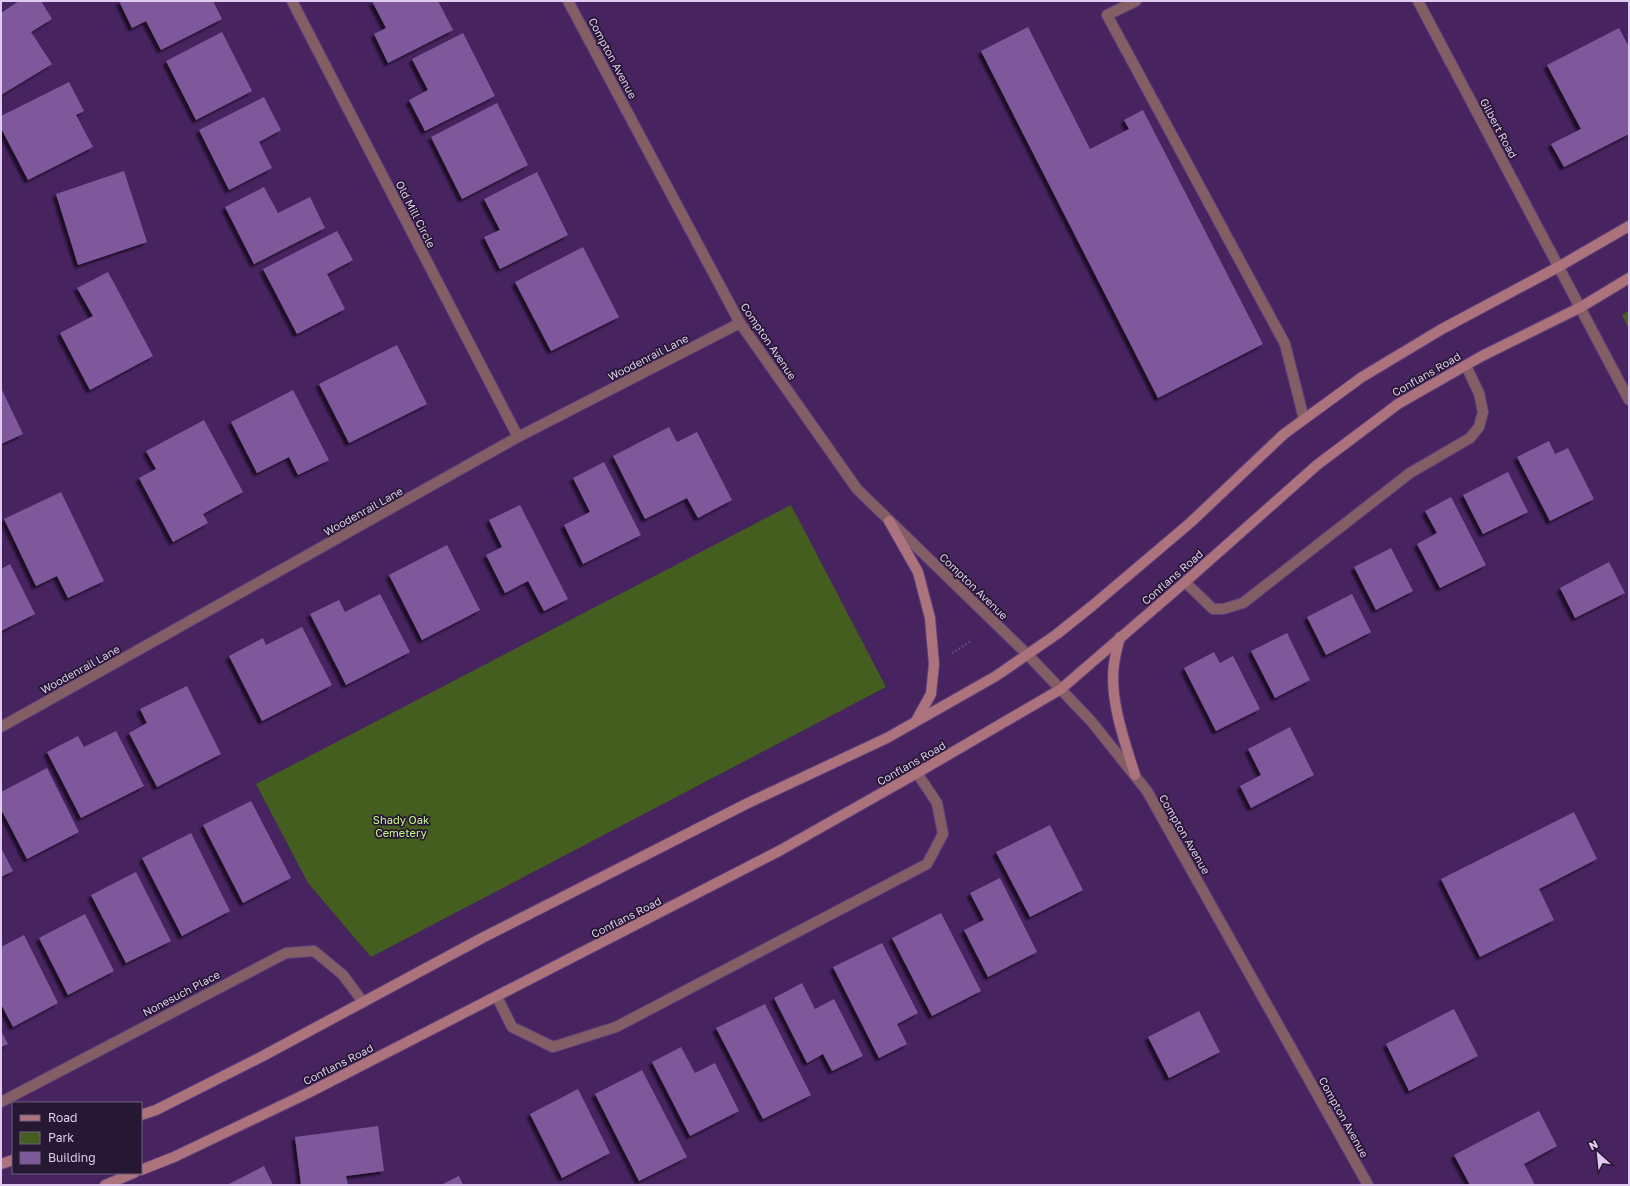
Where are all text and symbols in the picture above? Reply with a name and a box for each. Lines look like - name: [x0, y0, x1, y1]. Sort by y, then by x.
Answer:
- street label: Compton Avenue: [586, 15, 640, 101]
- street label: Gilbert Road: [1478, 96, 1520, 160]
- street label: Old Mill Circle: [393, 178, 439, 250]
- street label: Compton Avenue: [738, 300, 800, 382]
- street label: Woodenrail Lane: [606, 331, 690, 383]
- street label: Conflans Road: [1389, 349, 1463, 399]
- street label: Woodenrail Lane: [321, 484, 405, 538]
- street label: Conflans Road: [1139, 547, 1205, 607]
- street label: Compton Avenue: [937, 550, 1011, 622]
- street label: Woodenrail Lane: [38, 642, 122, 696]
- street label: Conflans Road: [874, 738, 948, 788]
- street label: Compton Avenue: [1157, 792, 1213, 876]
- park label: Shady Oak Cemetery: [373, 813, 429, 839]
- street label: Conflans Road: [589, 894, 663, 940]
- street label: Nonesuch Place: [140, 967, 222, 1019]
- street label: Conflans Road: [301, 1041, 375, 1087]
- street label: Compton Avenue: [1317, 1075, 1371, 1159]
- legend: [12, 1102, 142, 1174]
- text: Road: [48, 1110, 77, 1125]
- text: Park: [48, 1130, 74, 1145]
- north arrow: [1578, 1134, 1618, 1174]
- text: N: [1587, 1137, 1600, 1152]
- text: Building: [48, 1150, 96, 1165]

